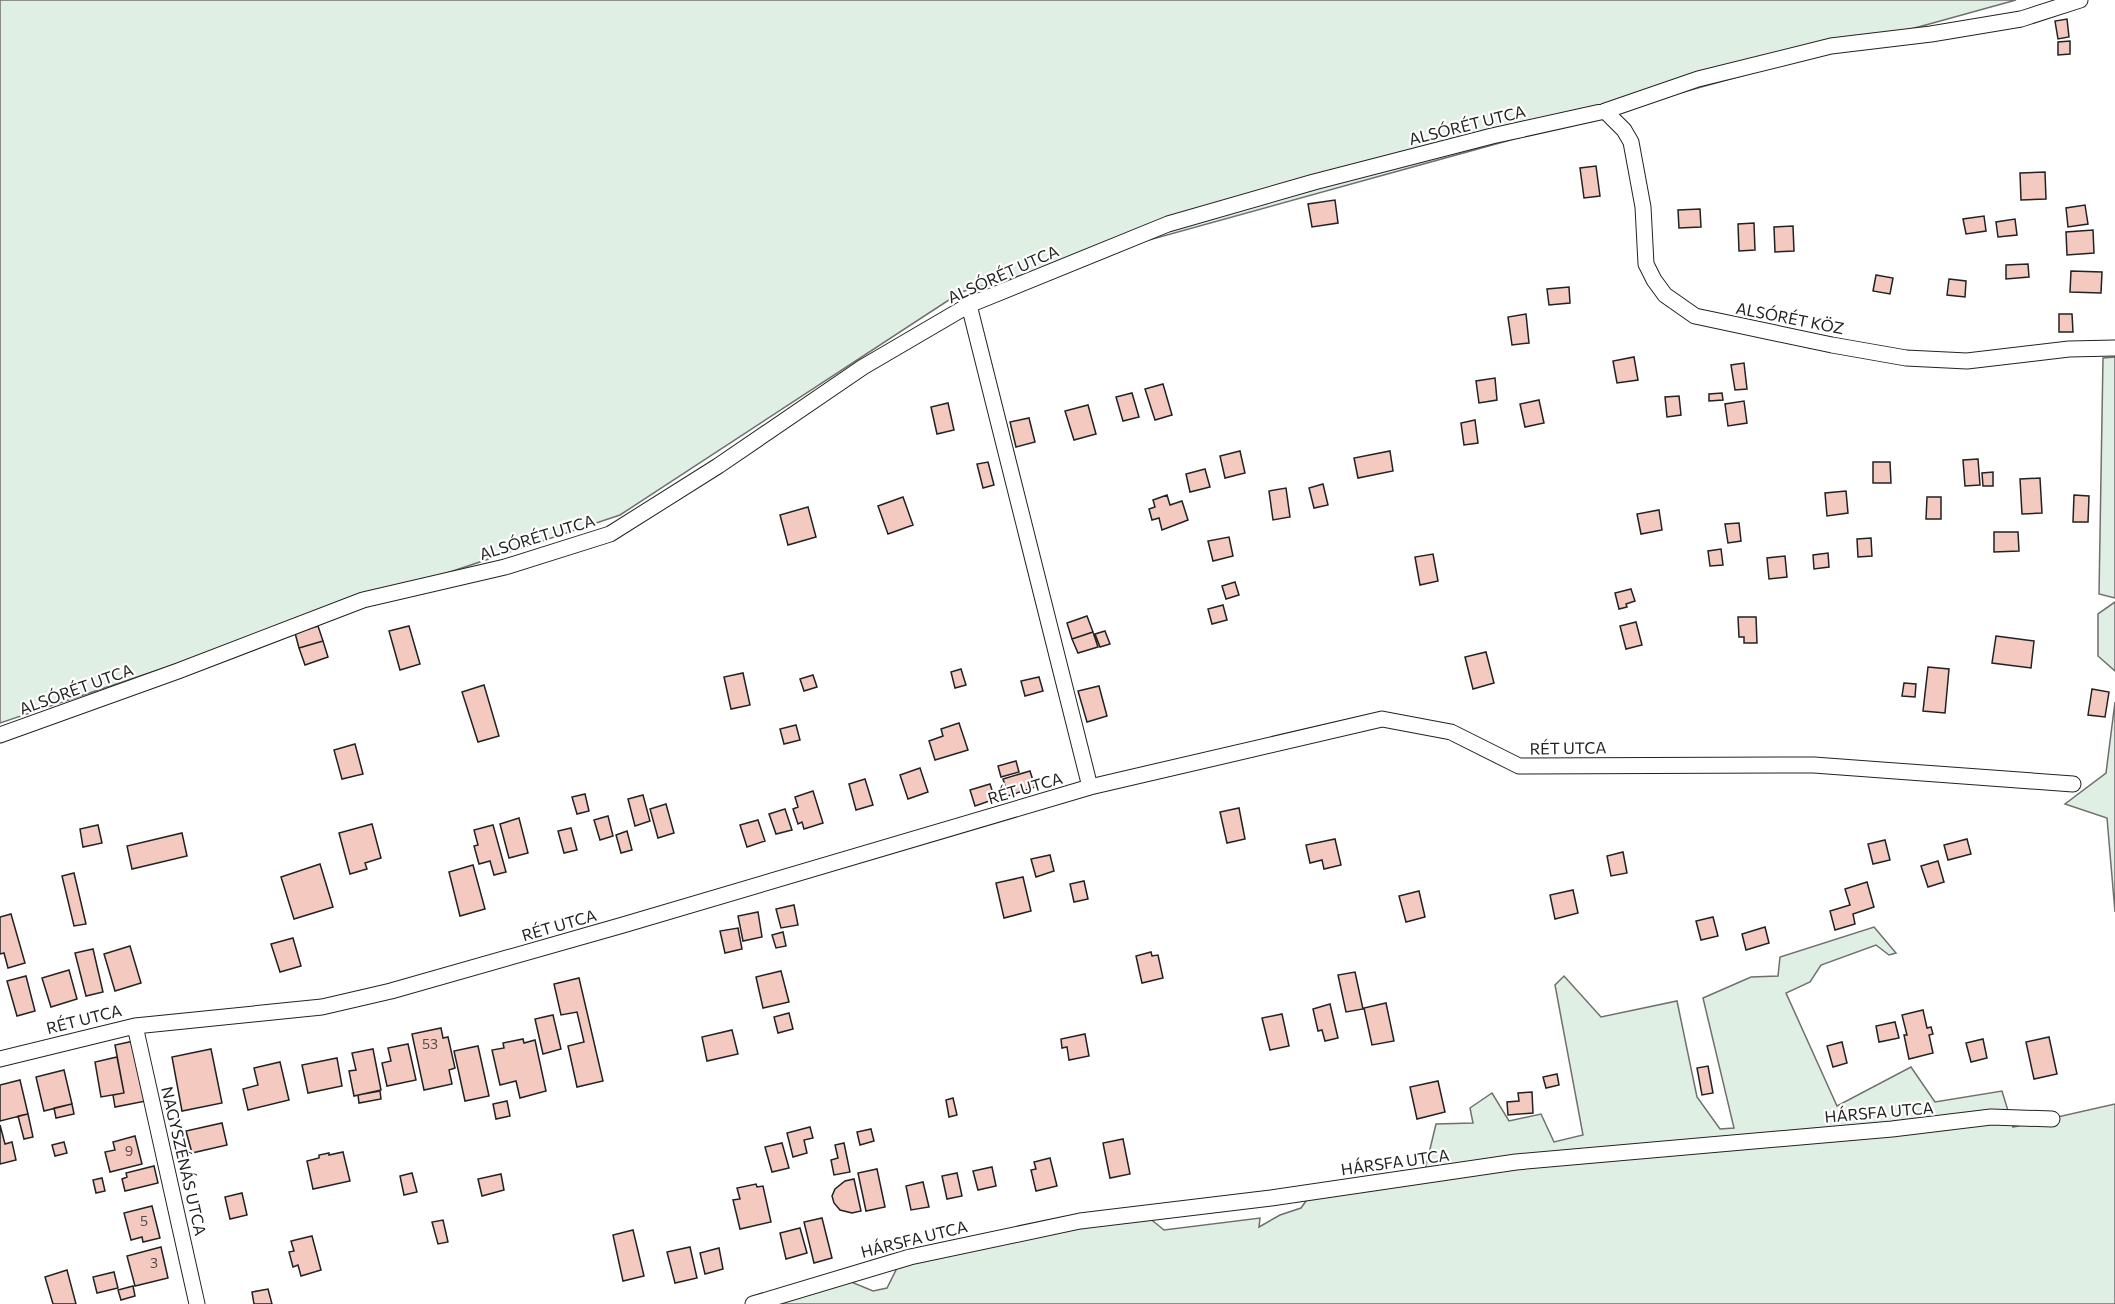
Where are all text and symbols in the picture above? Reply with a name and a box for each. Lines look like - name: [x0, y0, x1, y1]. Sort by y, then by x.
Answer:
- street label: ALSÓRÉT UTCA: [1407, 101, 1527, 148]
- street label: ALSÓRÉT UTCA: [944, 241, 1061, 307]
- street label: ALSÓRÉT KÖZ: [1734, 298, 1846, 337]
- street label: ALSÓRÉT UTCA: [477, 510, 597, 563]
- street label: ALSÓRÉT UTCA: [16, 659, 135, 718]
- street label: RÉT UTCA: [1529, 737, 1607, 758]
- street label: RÉT UTCA: [985, 768, 1064, 807]
- street label: RÉT UTCA: [519, 905, 598, 944]
- street label: RÉT UTCA: [44, 1000, 124, 1037]
- house number: 53: [422, 1035, 438, 1052]
- street label: NAGYSZÉNÁS UTCA: [158, 1084, 211, 1237]
- street label: HÁRSFA UTCA: [1824, 1097, 1934, 1126]
- house number: 9: [125, 1142, 133, 1159]
- street label: HÁRSFA UTCA: [1340, 1144, 1450, 1179]
- house number: 5: [140, 1212, 148, 1229]
- street label: HÁRSFA UTCA: [859, 1216, 969, 1261]
- house number: 3: [150, 1254, 158, 1271]

